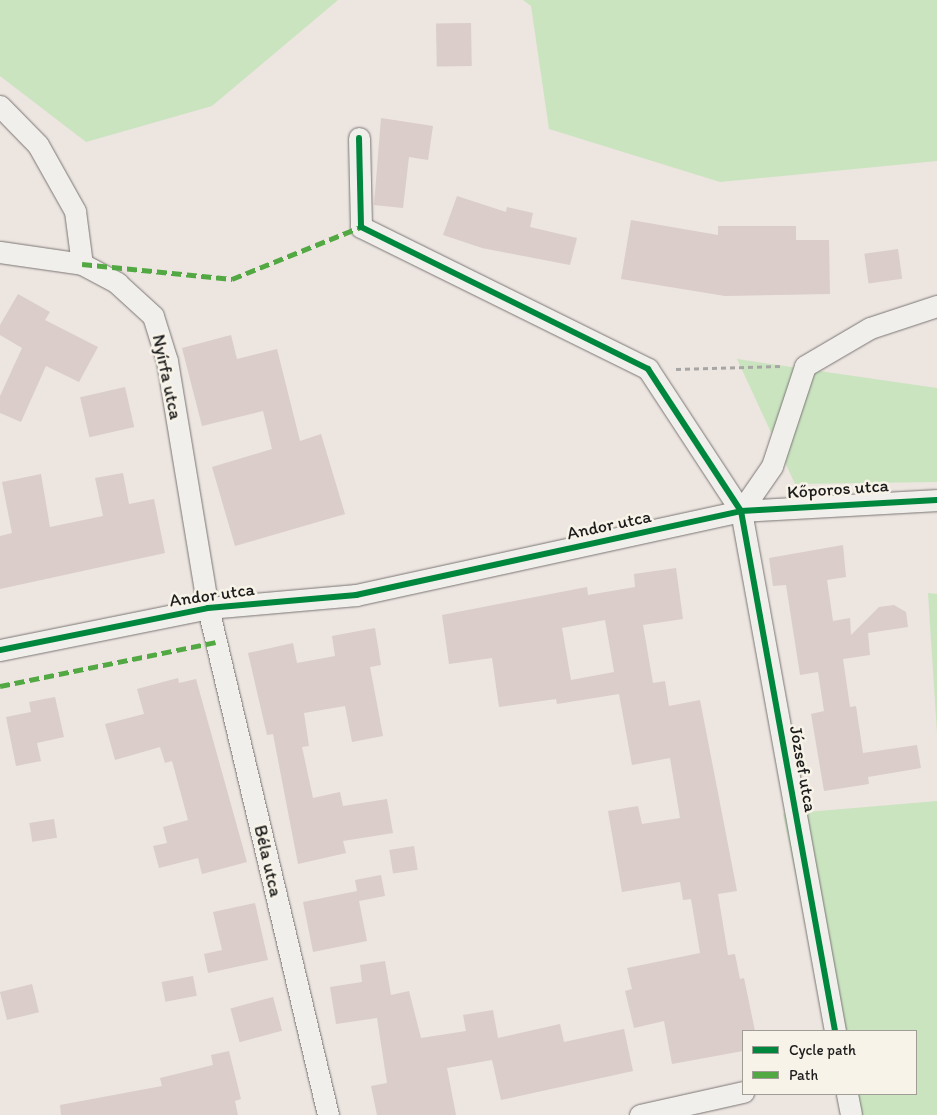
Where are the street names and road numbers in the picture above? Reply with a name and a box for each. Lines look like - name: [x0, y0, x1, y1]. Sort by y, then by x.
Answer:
- street label: Nyírfa utca: [147, 333, 187, 421]
- street label: Kőporos utca: [787, 475, 889, 503]
- street label: Andor utca: [565, 506, 653, 544]
- street label: Andor utca: [168, 578, 256, 612]
- street label: József utca: [785, 724, 821, 814]
- street label: Béla utca: [249, 823, 287, 899]

